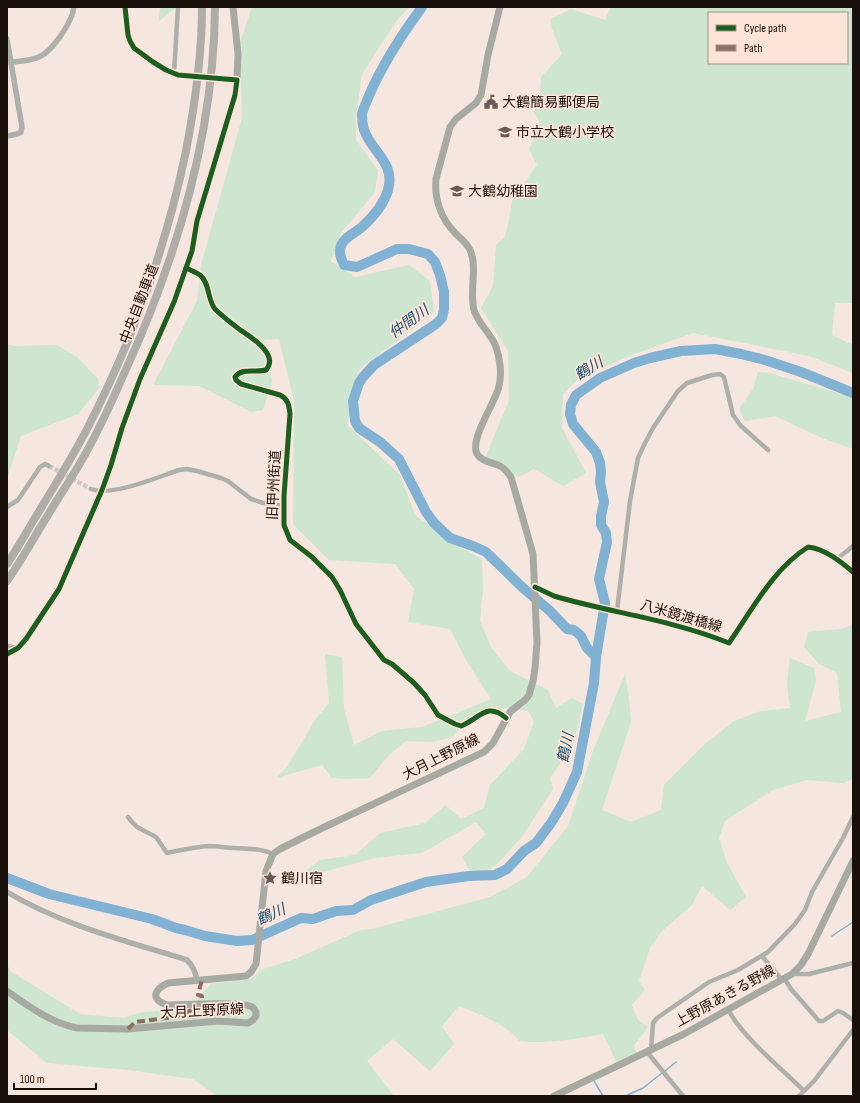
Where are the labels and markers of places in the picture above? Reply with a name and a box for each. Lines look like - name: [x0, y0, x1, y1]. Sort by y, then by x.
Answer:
- public building icon: 大鶴簡易郵便局: [483, 94, 499, 110]
- place label: 大鶴簡易郵便局: [502, 94, 600, 111]
- school or university icon: 市立大鶴小学校: [497, 124, 513, 140]
- place label: 市立大鶴小学校: [516, 124, 614, 141]
- school or university icon: 大鶴幼稚園: [449, 183, 465, 199]
- place label: 大鶴幼稚園: [468, 183, 538, 200]
- place icon: 鶴川宿: [262, 870, 278, 886]
- place label: 鶴川宿: [281, 870, 323, 887]

